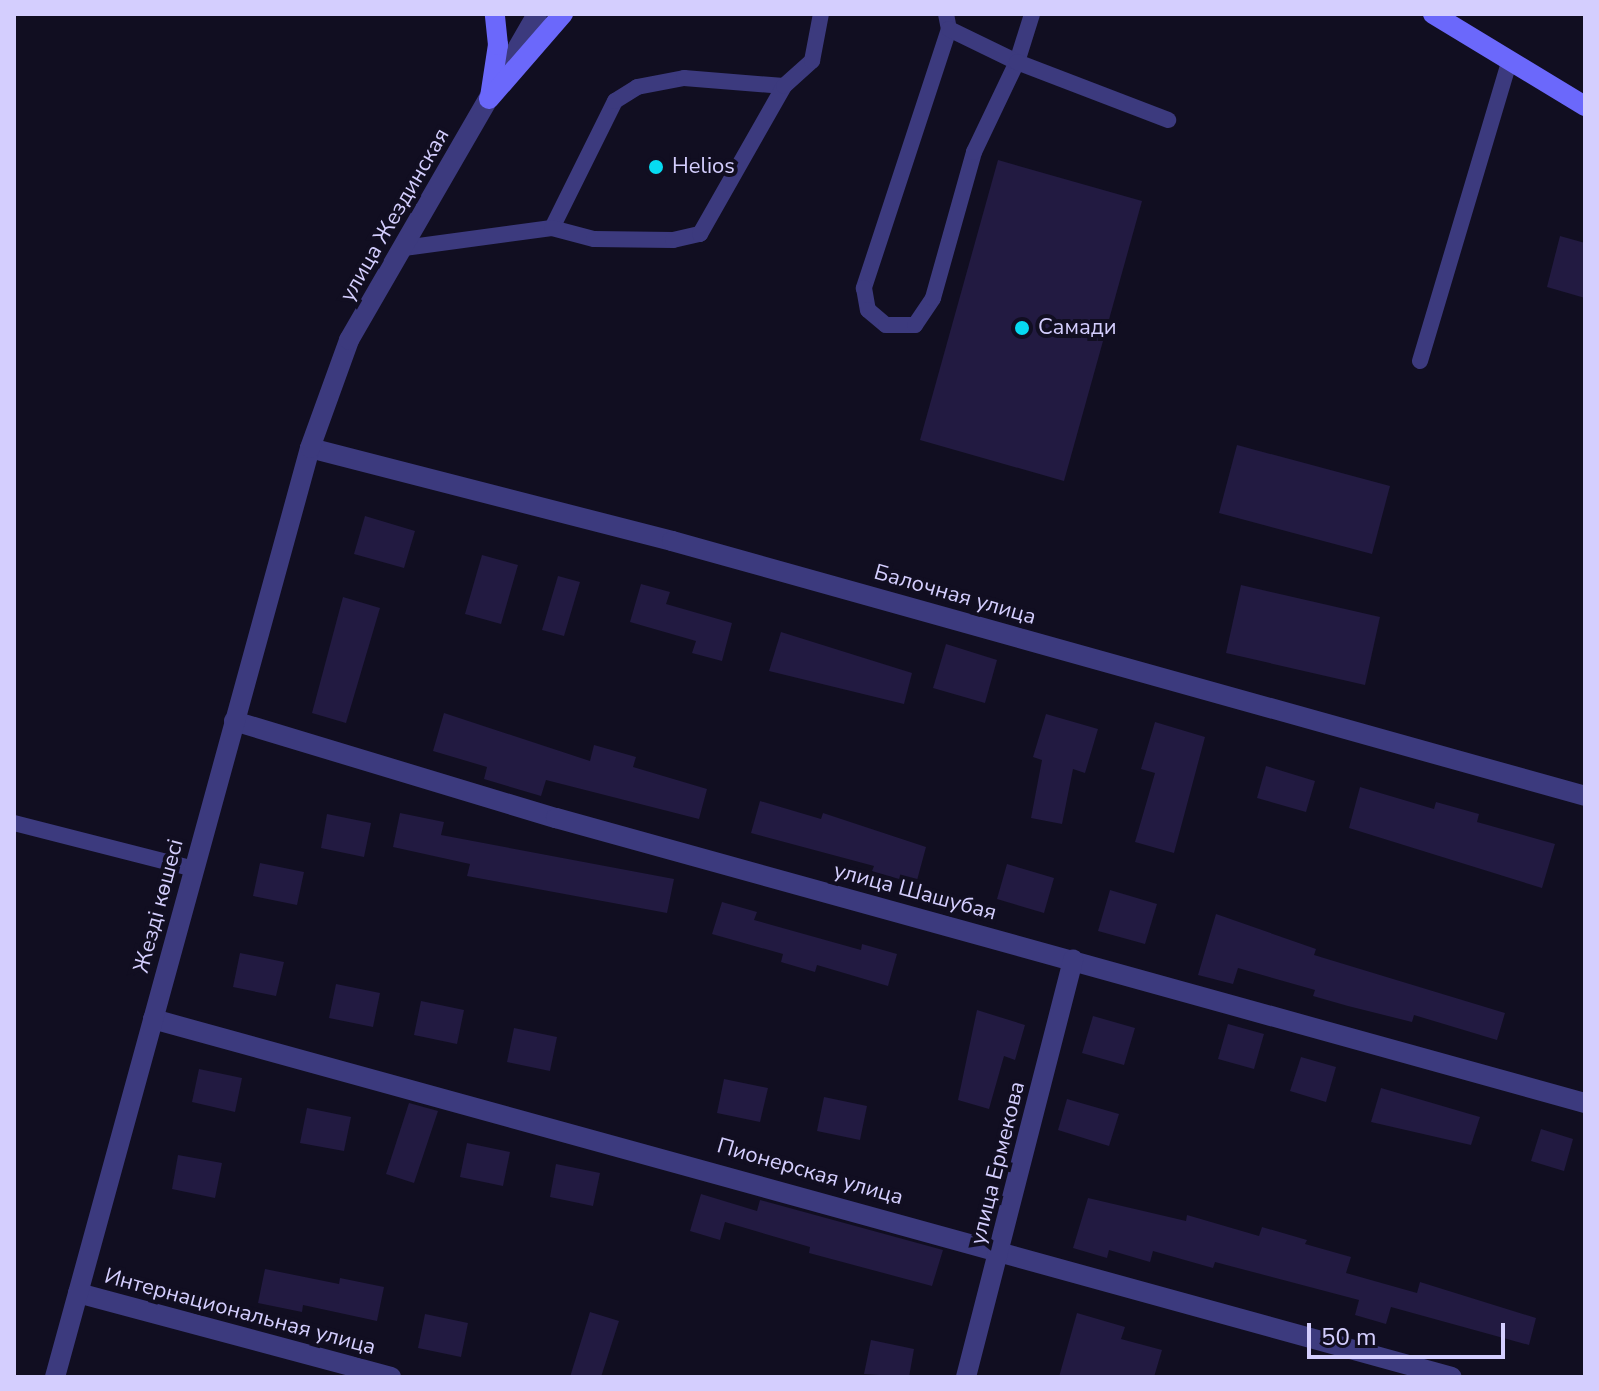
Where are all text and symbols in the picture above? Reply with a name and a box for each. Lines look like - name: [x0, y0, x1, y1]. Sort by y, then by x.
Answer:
- street label: улица Жездинская: [335, 124, 455, 306]
- place label: Helios: [672, 154, 735, 180]
- marker: Helios: [647, 158, 665, 176]
- place label: Самади: [1038, 315, 1117, 341]
- marker: Самади: [1013, 319, 1031, 337]
- street label: Балочная улица: [871, 559, 1039, 631]
- street label: Жезді көшесі: [128, 836, 190, 976]
- street label: улица Шашубая: [831, 858, 999, 926]
- street label: улица Ермекова: [965, 1079, 1031, 1247]
- street label: Пионерская улица: [714, 1133, 906, 1211]
- street label: Интернациональная улица: [101, 1263, 379, 1361]
- scale bar: [1311, 1307, 1509, 1357]
- text: 50 m: [1321, 1321, 1377, 1353]

